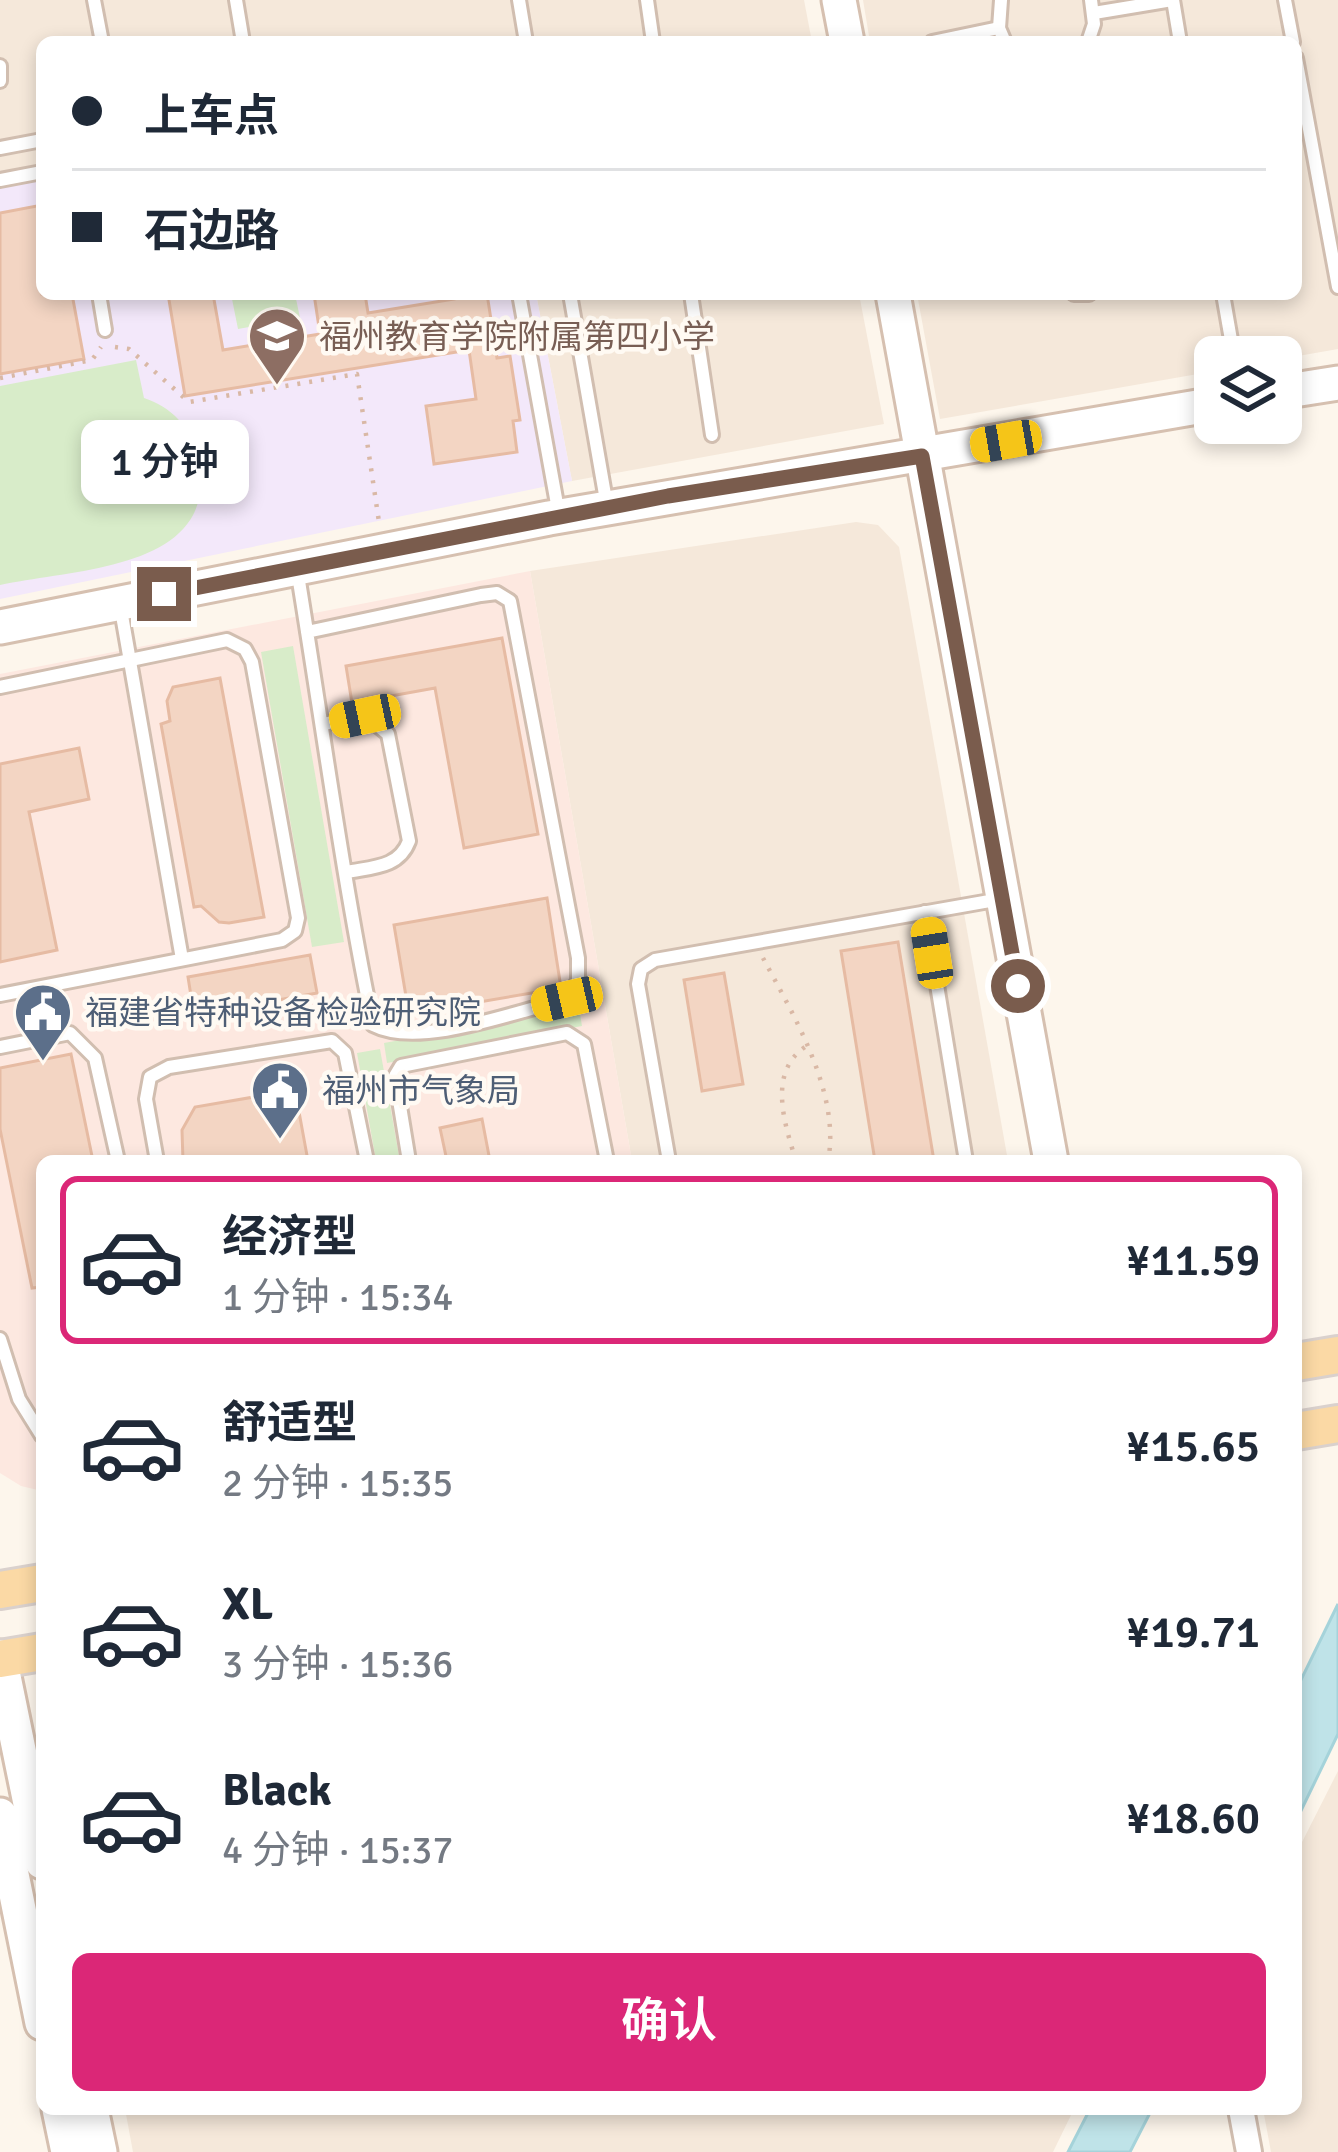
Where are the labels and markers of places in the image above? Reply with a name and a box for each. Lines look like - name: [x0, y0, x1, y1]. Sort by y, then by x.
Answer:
- school or university icon: 福州教育学院附属第四小学: [246, 305, 308, 387]
- place label: 福州教育学院附属第四小学: [319, 317, 715, 358]
- public building icon: 福建省特种设备检验研究院: [12, 981, 74, 1063]
- place label: 福建省特种设备检验研究院: [85, 993, 481, 1034]
- public building icon: 福州市气象局: [249, 1059, 311, 1141]
- place label: 福州市气象局: [322, 1071, 520, 1112]

